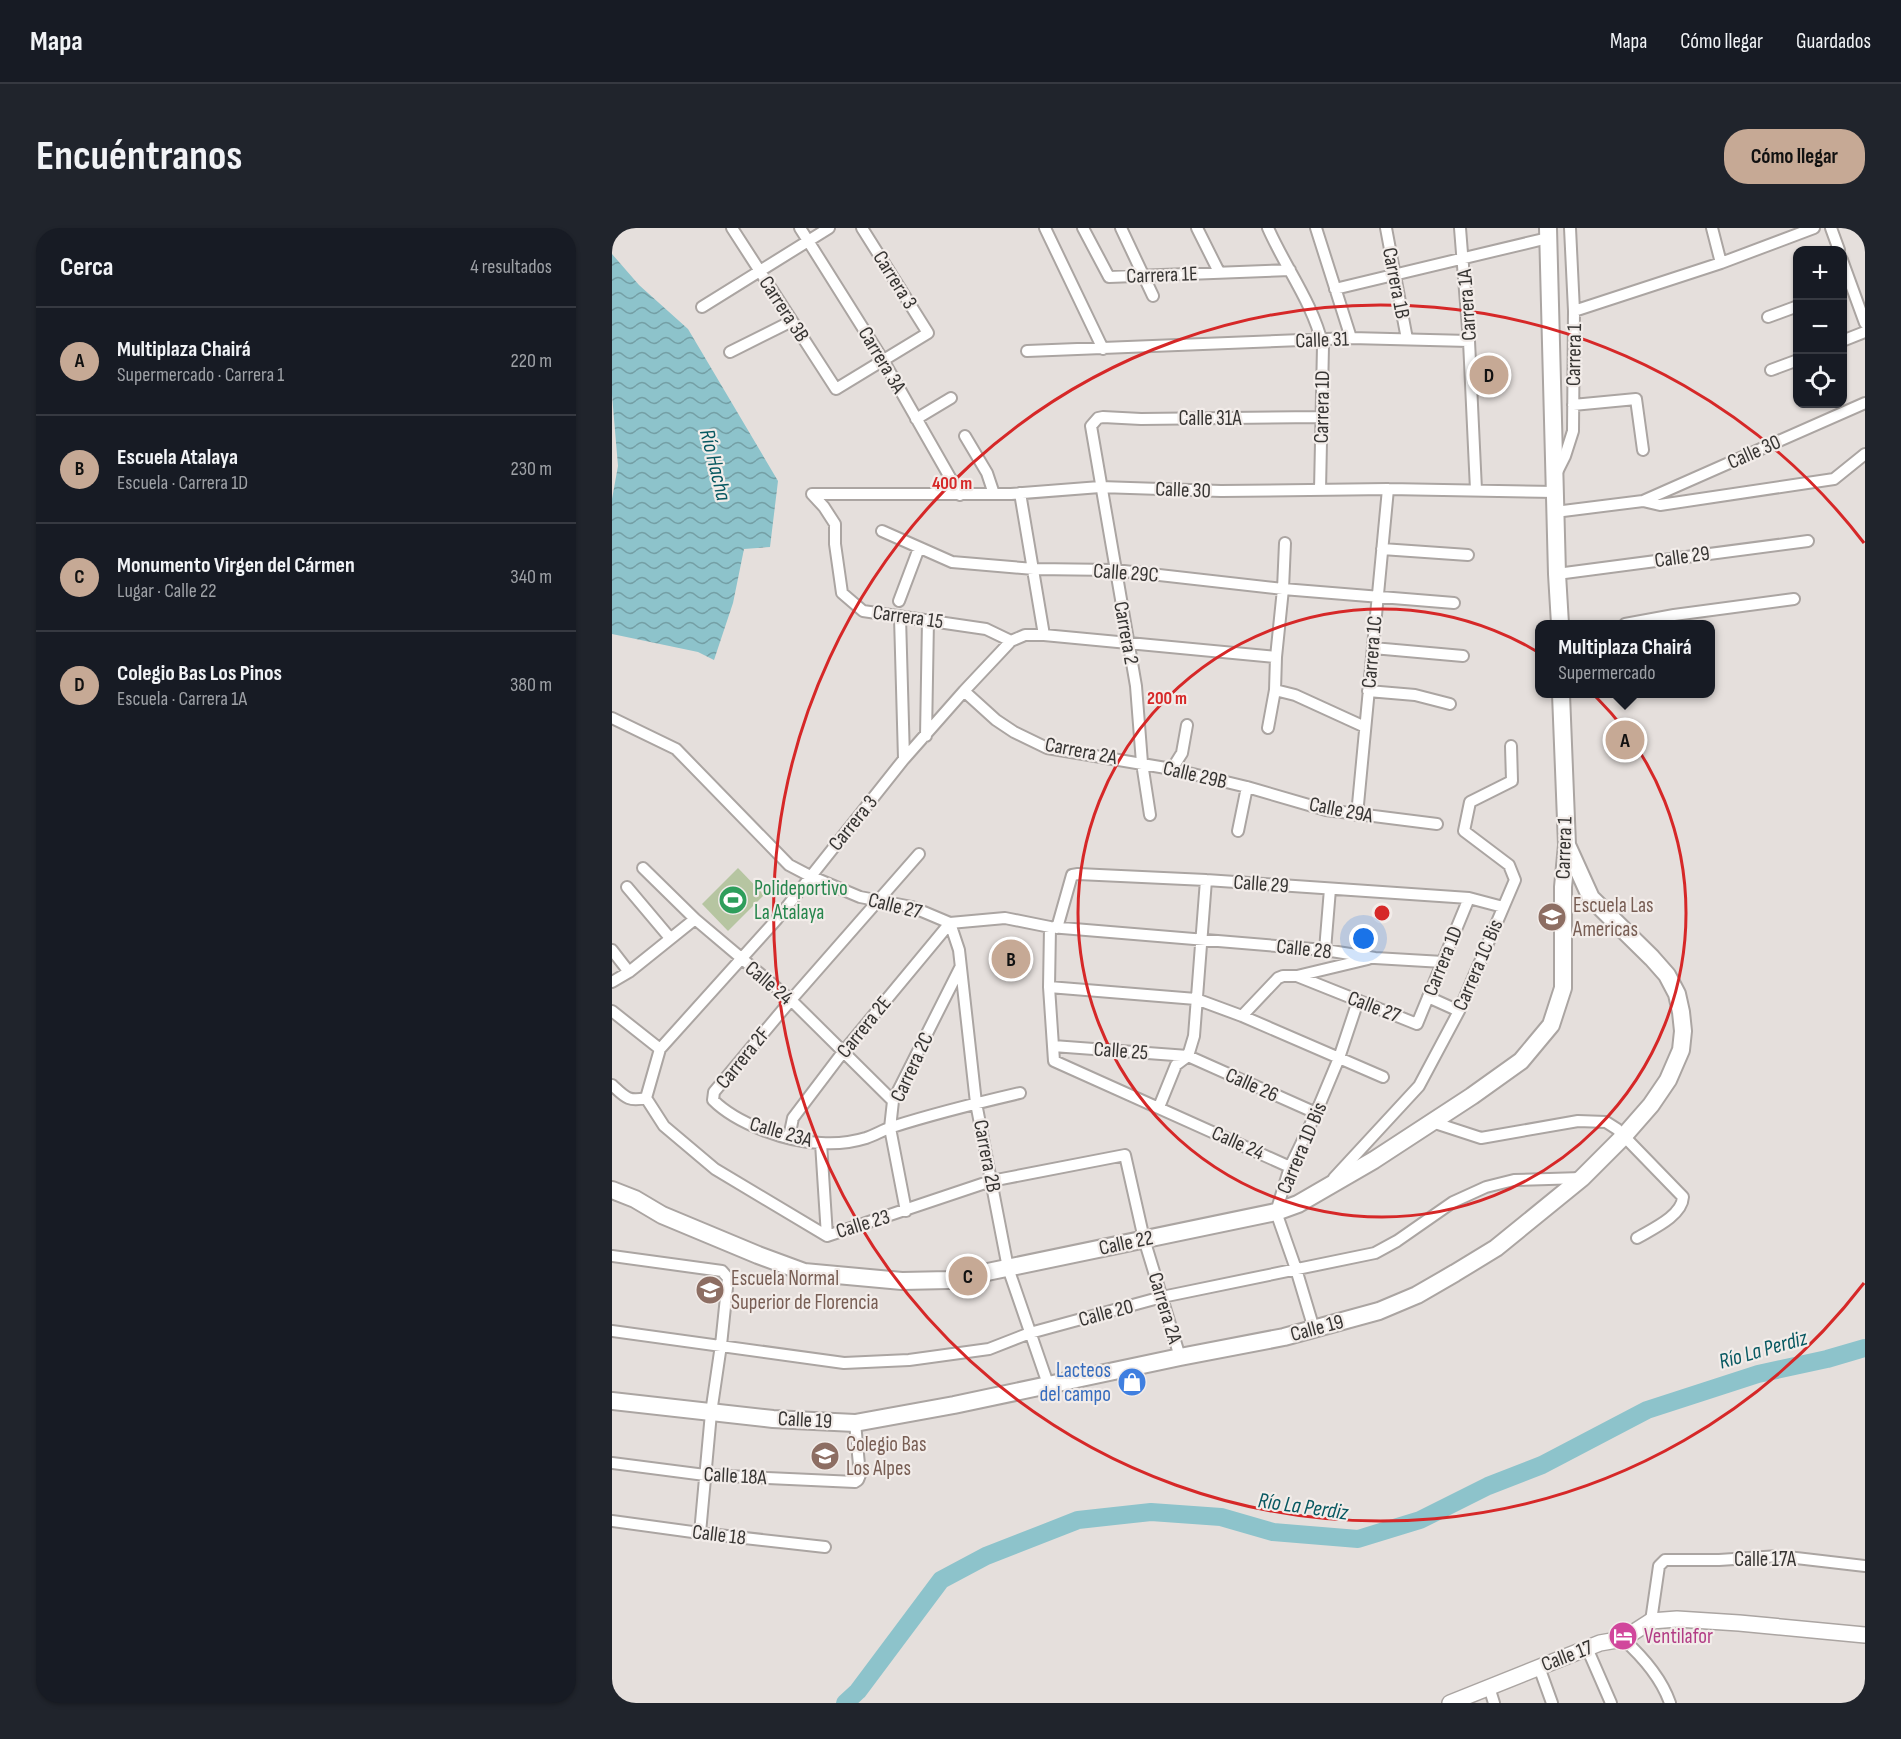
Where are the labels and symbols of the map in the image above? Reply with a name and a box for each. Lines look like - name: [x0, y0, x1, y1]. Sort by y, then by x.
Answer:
- street label: Carrera 1B: [1377, 245, 1415, 321]
- street label: Carrera 3: [867, 246, 923, 314]
- street label: Carrera 1E: [1126, 261, 1198, 289]
- street label: Carrera 1A: [1452, 267, 1482, 342]
- street label: Carrera 3B: [754, 271, 814, 347]
- street label: Carrera 3A: [852, 322, 912, 399]
- street label: Carrera 1: [1561, 323, 1587, 386]
- street label: Calle 31: [1295, 327, 1350, 353]
- pin: D: [1470, 352, 1508, 398]
- street label: Carrera 1D: [1309, 370, 1335, 444]
- street label: Calle 31A: [1179, 406, 1242, 431]
- water label: Río Hacha: [693, 426, 737, 504]
- street label: Calle 30: [1723, 429, 1785, 475]
- text: 400 m: [932, 473, 972, 494]
- street label: Calle 30: [1155, 477, 1211, 503]
- street label: Calle 29: [1653, 541, 1711, 573]
- street label: Calle 29C: [1092, 558, 1160, 588]
- street label: Carrera 2: [1108, 599, 1144, 667]
- street label: Carrera 15: [871, 600, 945, 634]
- street label: Carrera 1C: [1356, 615, 1388, 689]
- text: 200 m: [1147, 688, 1187, 709]
- pin: A: [1606, 718, 1644, 762]
- street label: Carrera 2A: [1043, 732, 1120, 770]
- street label: Calle 29B: [1161, 756, 1229, 794]
- street label: Carrera 3: [823, 790, 883, 856]
- street label: Calle 29A: [1307, 792, 1376, 829]
- street label: Carrera 1: [1550, 816, 1578, 880]
- street label: Calle 29: [1232, 870, 1290, 898]
- place label: Polideportivo La Atalaya: [754, 876, 848, 925]
- sports icon: Polideportivo La Atalaya: [717, 884, 749, 916]
- street label: Calle 27: [865, 887, 925, 925]
- place label: Escuela Las Americas: [1572, 893, 1654, 942]
- school or university icon: Escuela Las Americas: [1536, 901, 1568, 933]
- centre of rings: [1372, 903, 1392, 923]
- street label: Carrera 1C Bis: [1448, 916, 1508, 1014]
- street label: Carrera 1D: [1418, 922, 1468, 1000]
- your location: [1349, 924, 1378, 953]
- street label: Calle 28: [1275, 934, 1333, 964]
- pin: B: [992, 936, 1030, 982]
- street label: Calle 24: [740, 956, 798, 1010]
- street label: Calle 27: [1344, 986, 1405, 1029]
- street label: Carrera 2E: [831, 991, 897, 1063]
- street label: Carrera 2F: [711, 1022, 775, 1094]
- street label: Carrera 2C: [885, 1028, 939, 1106]
- street label: Calle 25: [1093, 1037, 1149, 1065]
- street label: Calle 26: [1222, 1062, 1282, 1108]
- street label: Carrera 1D Bis: [1272, 1098, 1332, 1198]
- street label: Calle 23A: [747, 1111, 816, 1153]
- street label: Carrera 2B: [968, 1118, 1006, 1194]
- street label: Calle 24: [1208, 1120, 1268, 1166]
- street label: Calle 23: [833, 1204, 893, 1244]
- street label: Calle 22: [1097, 1225, 1155, 1261]
- pin: C: [948, 1254, 988, 1298]
- place label: Escuela Normal Superior de Florencia: [731, 1266, 879, 1315]
- street label: Carrera 2A: [1142, 1270, 1188, 1347]
- school or university icon: Escuela Normal Superior de Florencia: [694, 1274, 726, 1306]
- street label: Calle 20: [1076, 1294, 1136, 1332]
- street label: Calle 19: [1288, 1309, 1346, 1347]
- water label: Río La Perdiz: [1716, 1324, 1812, 1375]
- place label: Lacteos del campo: [1039, 1358, 1111, 1407]
- shop icon: Lacteos del campo: [1116, 1366, 1148, 1398]
- street label: Calle 19: [777, 1406, 833, 1434]
- place label: Colegio Bas Los Alpes: [846, 1432, 926, 1481]
- school or university icon: Colegio Bas Los Alpes: [809, 1440, 841, 1472]
- street label: Calle 18A: [703, 1462, 768, 1490]
- water label: Río La Perdiz: [1256, 1487, 1351, 1527]
- street label: Calle 18: [691, 1519, 747, 1551]
- street label: Calle 17A: [1734, 1547, 1797, 1572]
- hotel icon: Ventilafor: [1607, 1620, 1639, 1652]
- place label: Ventilafor: [1644, 1624, 1713, 1649]
- street label: Calle 17: [1538, 1635, 1597, 1677]

